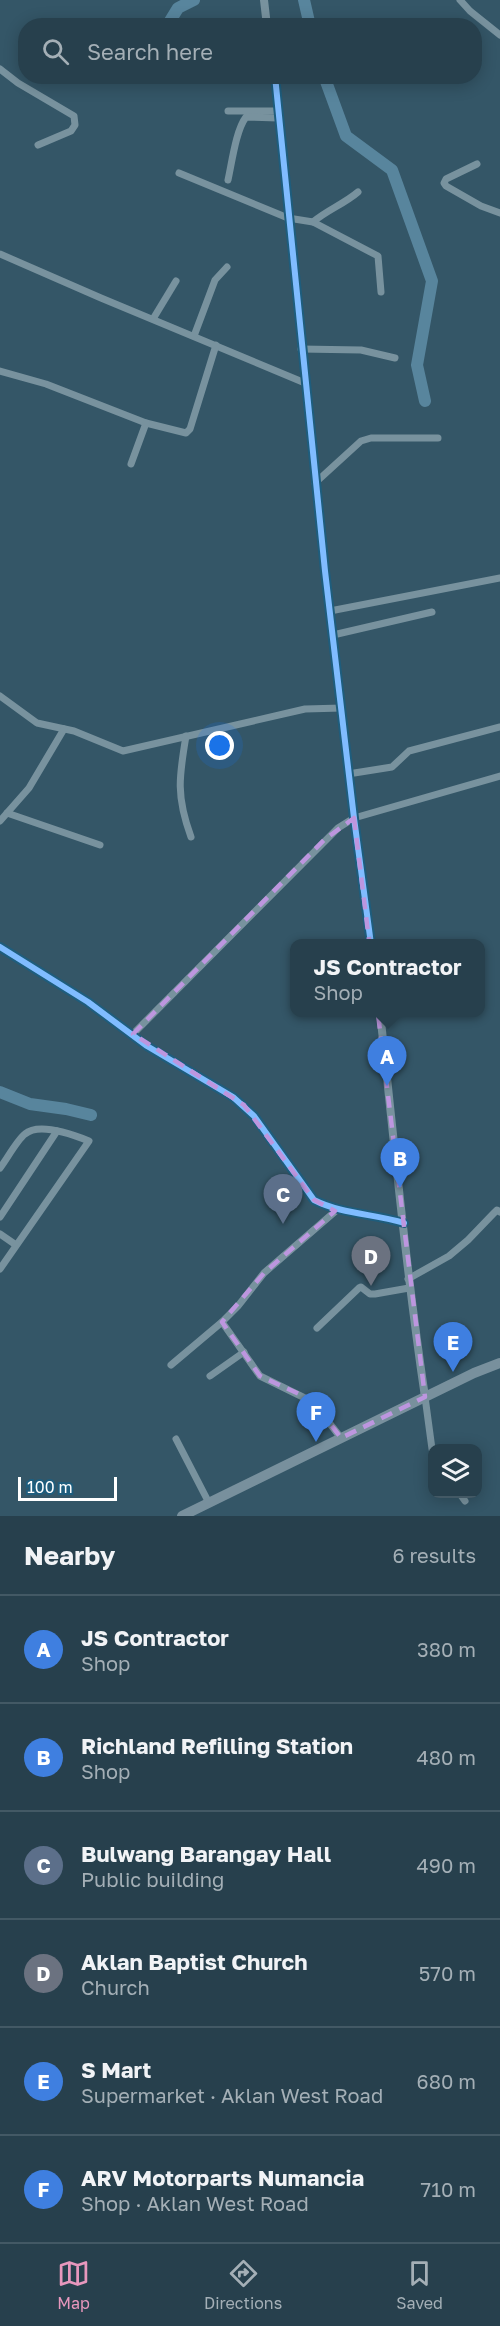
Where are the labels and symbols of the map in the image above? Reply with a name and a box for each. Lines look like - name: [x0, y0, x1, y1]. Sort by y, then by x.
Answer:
- your location: [205, 731, 234, 760]
- pin: A: [368, 1036, 406, 1086]
- pin: B: [380, 1138, 420, 1188]
- pin: C: [264, 1174, 302, 1224]
- pin: D: [352, 1236, 391, 1286]
- pin: E: [434, 1322, 472, 1372]
- pin: F: [296, 1392, 336, 1442]
- scale bar: [18, 1474, 117, 1502]

